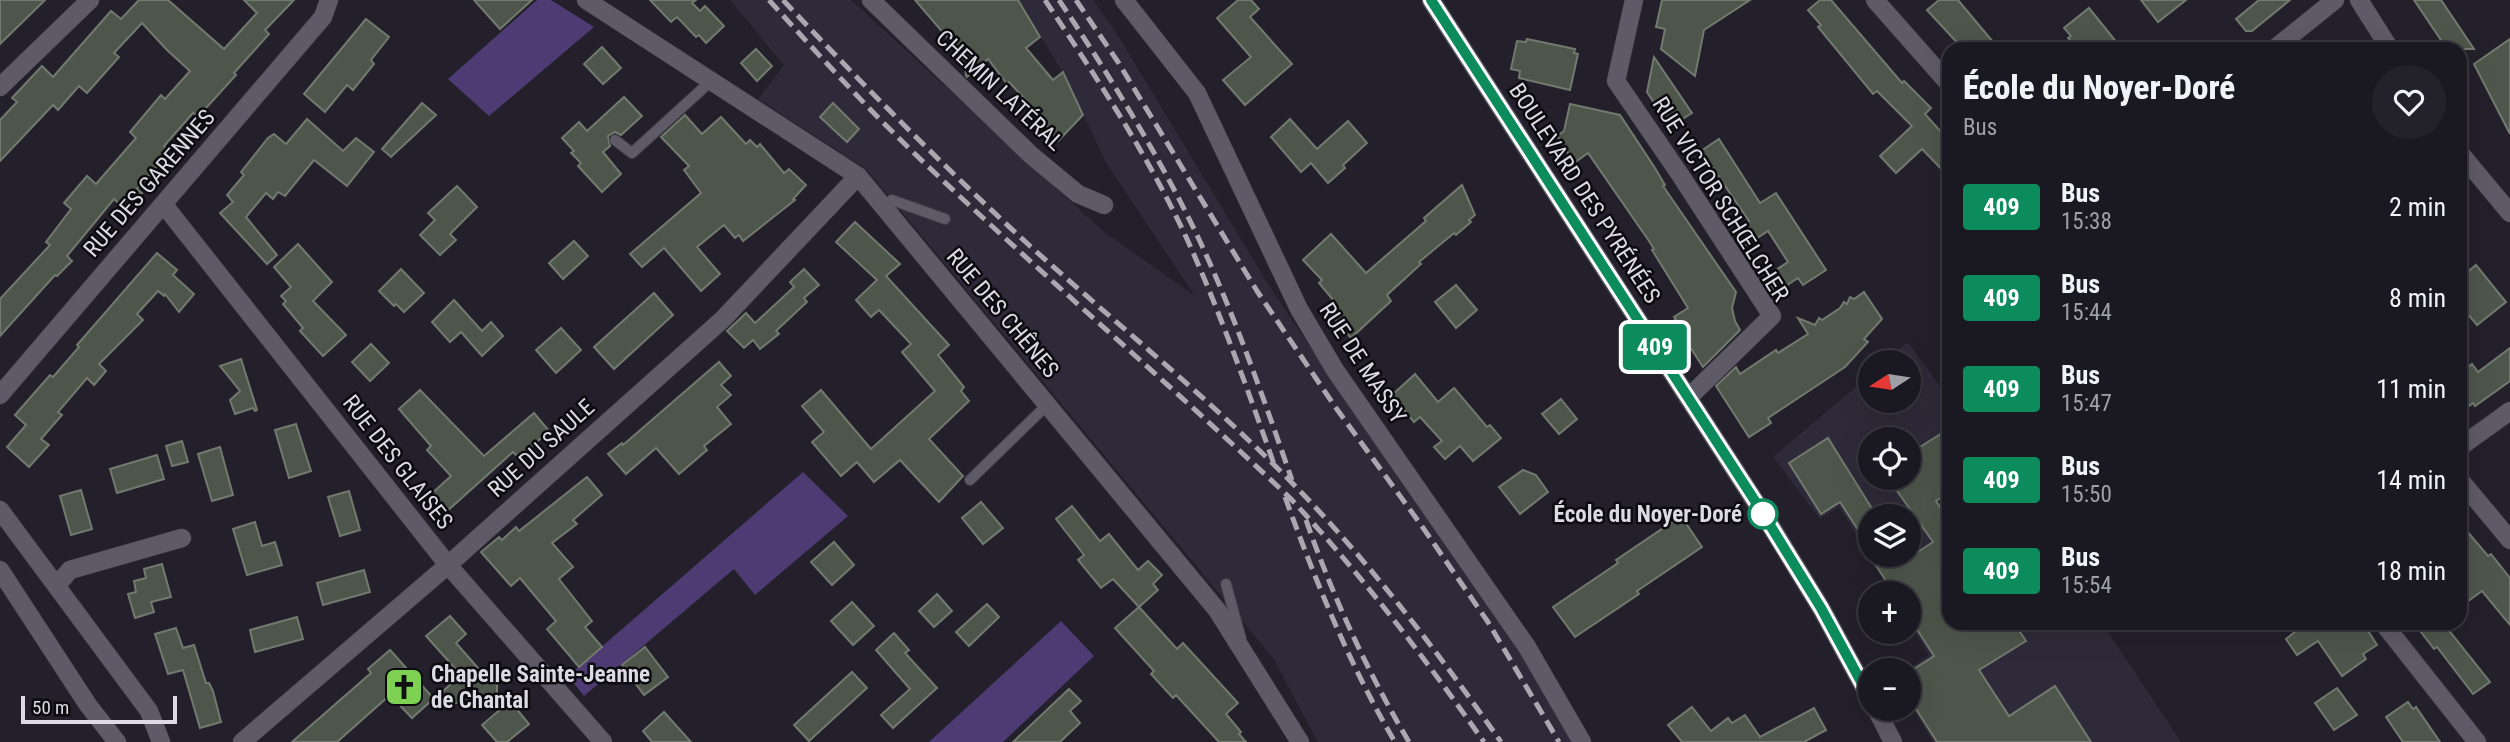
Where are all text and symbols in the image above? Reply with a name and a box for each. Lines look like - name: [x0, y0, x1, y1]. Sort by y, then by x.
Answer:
- street label: CHEMIN LATÉRAL: [930, 24, 1070, 156]
- button: heart: [2372, 65, 2446, 139]
- text: École du Noyer-Doré: [1963, 68, 2235, 107]
- street label: BOULEVARD DES PYRÉNÉES: [1503, 78, 1667, 308]
- street label: RUE VICTOR SCHŒLCHER: [1647, 92, 1794, 306]
- street label: RUE DES GARENNES: [78, 104, 221, 262]
- text: Bus: [1963, 114, 1997, 141]
- text: Bus: [2061, 178, 2100, 208]
- text: 2 min: [2389, 192, 2446, 222]
- text: 409: [1983, 193, 2020, 221]
- text: 15:38: [2061, 208, 2112, 235]
- street label: RUE DES CHÊNES: [941, 243, 1065, 383]
- text: Bus: [2061, 269, 2100, 299]
- text: 8 min: [2389, 283, 2446, 313]
- text: 409: [1983, 284, 2020, 312]
- street label: RUE DE MASSY: [1314, 298, 1412, 429]
- text: 15:44: [2061, 299, 2112, 326]
- line badge: 409: [1615, 324, 1695, 370]
- text: 409: [1637, 333, 1673, 361]
- north arrow: [1858, 350, 1922, 413]
- map controls: [1858, 350, 1921, 721]
- text: Bus: [2061, 360, 2100, 390]
- text: 11 min: [2376, 374, 2446, 404]
- text: 409: [1983, 375, 2020, 403]
- street label: RUE DES GLAISES: [337, 390, 458, 535]
- text: 15:47: [2061, 390, 2112, 417]
- street label: RUE DU SAULE: [483, 394, 600, 503]
- button: locate: [1858, 427, 1921, 490]
- text: Bus: [2061, 451, 2100, 481]
- text: 14 min: [2376, 465, 2446, 495]
- text: 409: [1983, 466, 2020, 494]
- text: 15:50: [2061, 481, 2112, 508]
- marker: École du Noyer-Doré: [1748, 499, 1778, 529]
- place label: École du Noyer-Doré: [1554, 500, 1742, 528]
- button: layers: [1858, 504, 1921, 567]
- text: Bus: [2061, 542, 2100, 572]
- text: 18 min: [2376, 556, 2446, 586]
- text: 409: [1983, 557, 2020, 585]
- text: 15:54: [2061, 572, 2112, 599]
- button: +: [1858, 581, 1921, 644]
- button: −: [1858, 658, 1921, 721]
- place label: Chapelle Sainte-Jeanne de Chantal: [431, 661, 650, 714]
- church icon: Chapelle Sainte-Jeanne de Chantal: [383, 666, 425, 708]
- scale bar: [21, 693, 177, 725]
- text: 50 m: [32, 696, 69, 719]

